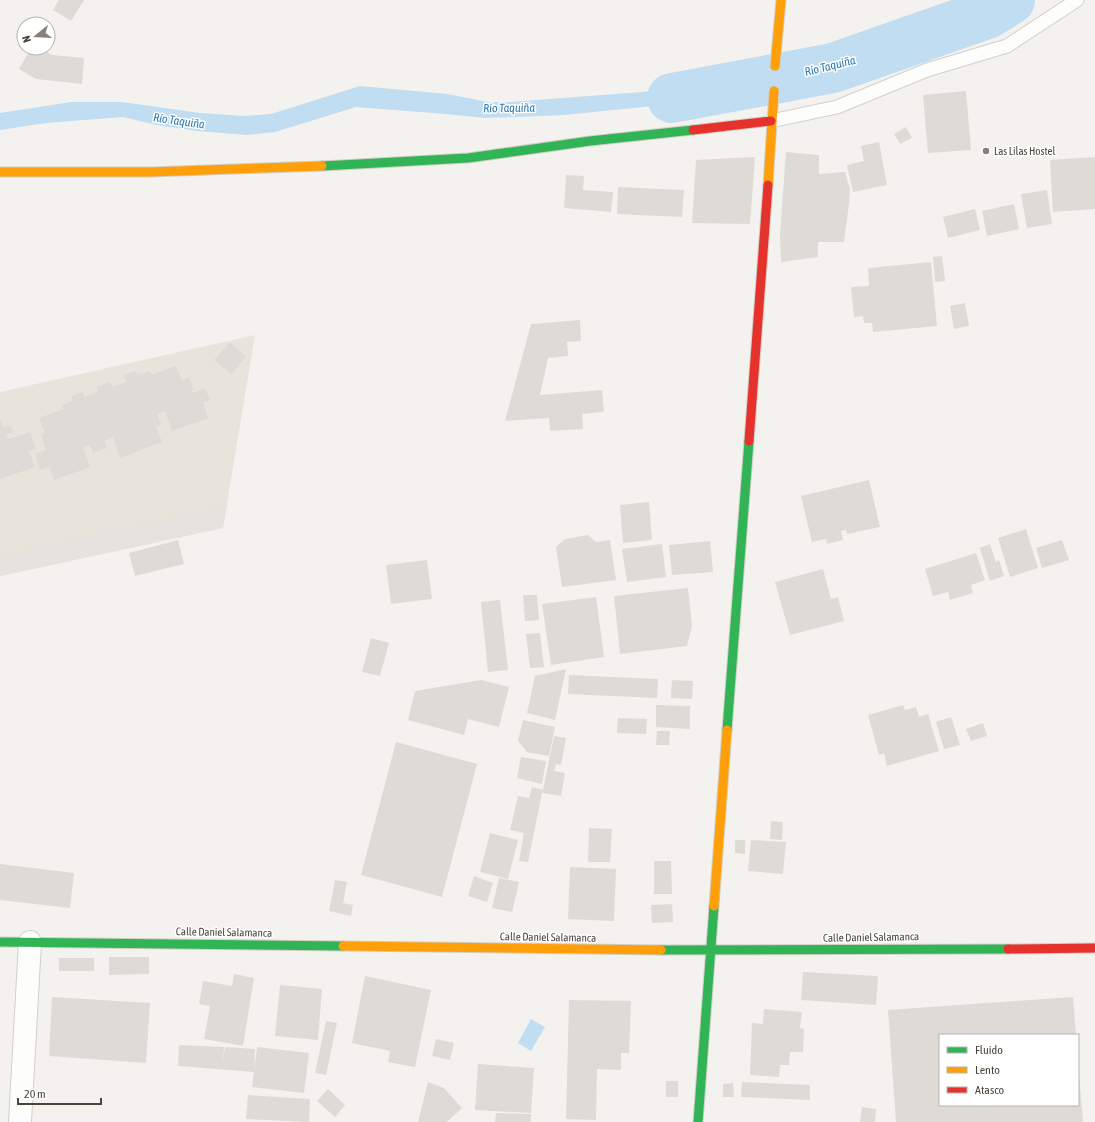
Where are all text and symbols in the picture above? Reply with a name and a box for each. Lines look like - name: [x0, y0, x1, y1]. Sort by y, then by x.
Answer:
- north arrow: [16, 16, 56, 56]
- text: N: [20, 34, 33, 44]
- water label: Río Taquiña: [803, 53, 857, 79]
- water label: Río Taquiña: [483, 101, 535, 115]
- water label: Río Taquiña: [152, 110, 206, 132]
- place label: Las Lilas Hostel: [994, 145, 1055, 157]
- marker: Las Lilas Hostel: [981, 146, 991, 156]
- street label: Calle Daniel Salamanca: [176, 925, 272, 939]
- street label: Calle Daniel Salamanca: [500, 930, 596, 944]
- street label: Calle Daniel Salamanca: [823, 930, 919, 944]
- legend: [939, 1034, 1079, 1106]
- text: Fluido: [975, 1043, 1003, 1057]
- text: Lento: [975, 1063, 1000, 1077]
- scale bar: [18, 1080, 101, 1106]
- text: Atasco: [975, 1083, 1005, 1097]
- text: 20 m: [24, 1087, 46, 1101]

